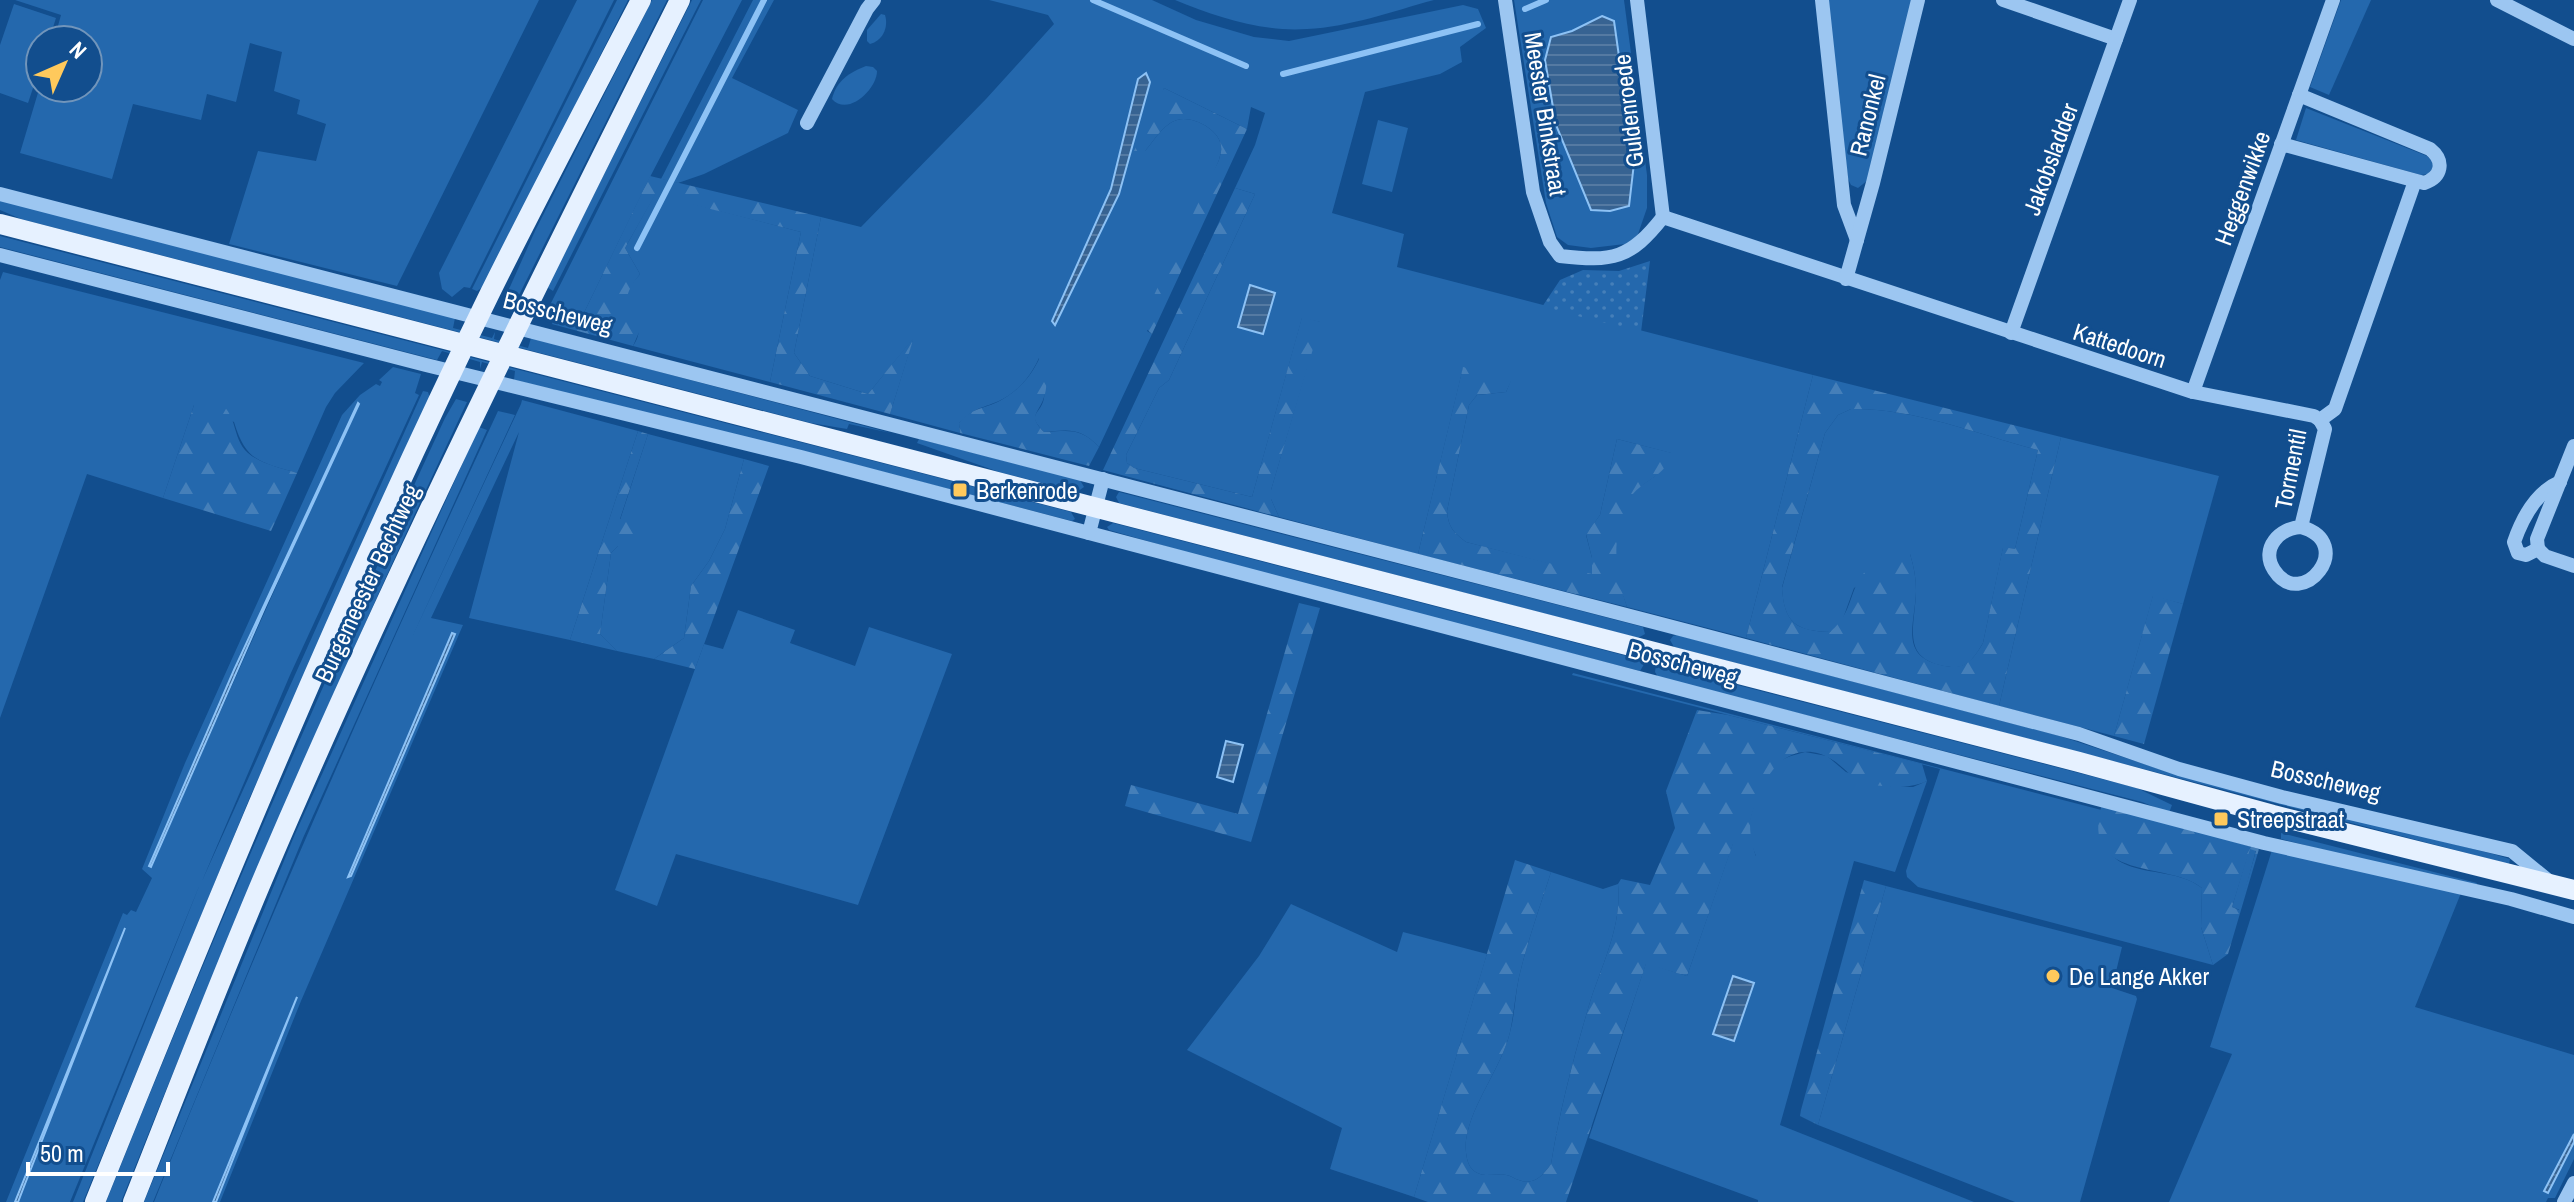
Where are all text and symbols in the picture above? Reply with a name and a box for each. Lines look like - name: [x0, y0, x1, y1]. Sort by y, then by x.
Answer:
- north arrow: [24, 24, 104, 104]
- street label: Meester Binkstraat: [1517, 30, 1575, 199]
- text: N: [63, 35, 93, 65]
- street label: Guldenroede: [1605, 53, 1651, 169]
- street label: Ranonkel: [1841, 71, 1893, 159]
- street label: Jakobsladder: [2015, 98, 2085, 219]
- street label: Heggenwikke: [2207, 127, 2277, 249]
- street label: Bosscheweg: [500, 283, 616, 341]
- street label: Kattedoorn: [2069, 315, 2171, 375]
- street label: Tormentil: [2267, 426, 2313, 512]
- place label: Berkenrode: [976, 474, 1078, 506]
- street label: Burgemeester Bechtweg: [307, 479, 427, 687]
- marker: Berkenrode: [951, 481, 969, 499]
- street label: Bosscheweg: [1625, 633, 1741, 693]
- street label: Bosscheweg: [2268, 752, 2384, 808]
- place label: Streepstraat: [2237, 803, 2345, 835]
- marker: Streepstraat: [2212, 810, 2230, 828]
- place label: De Lange Akker: [2069, 960, 2209, 992]
- marker: De Lange Akker: [2044, 967, 2062, 985]
- scale bar: [28, 1126, 168, 1176]
- text: 50 m: [40, 1137, 84, 1169]

